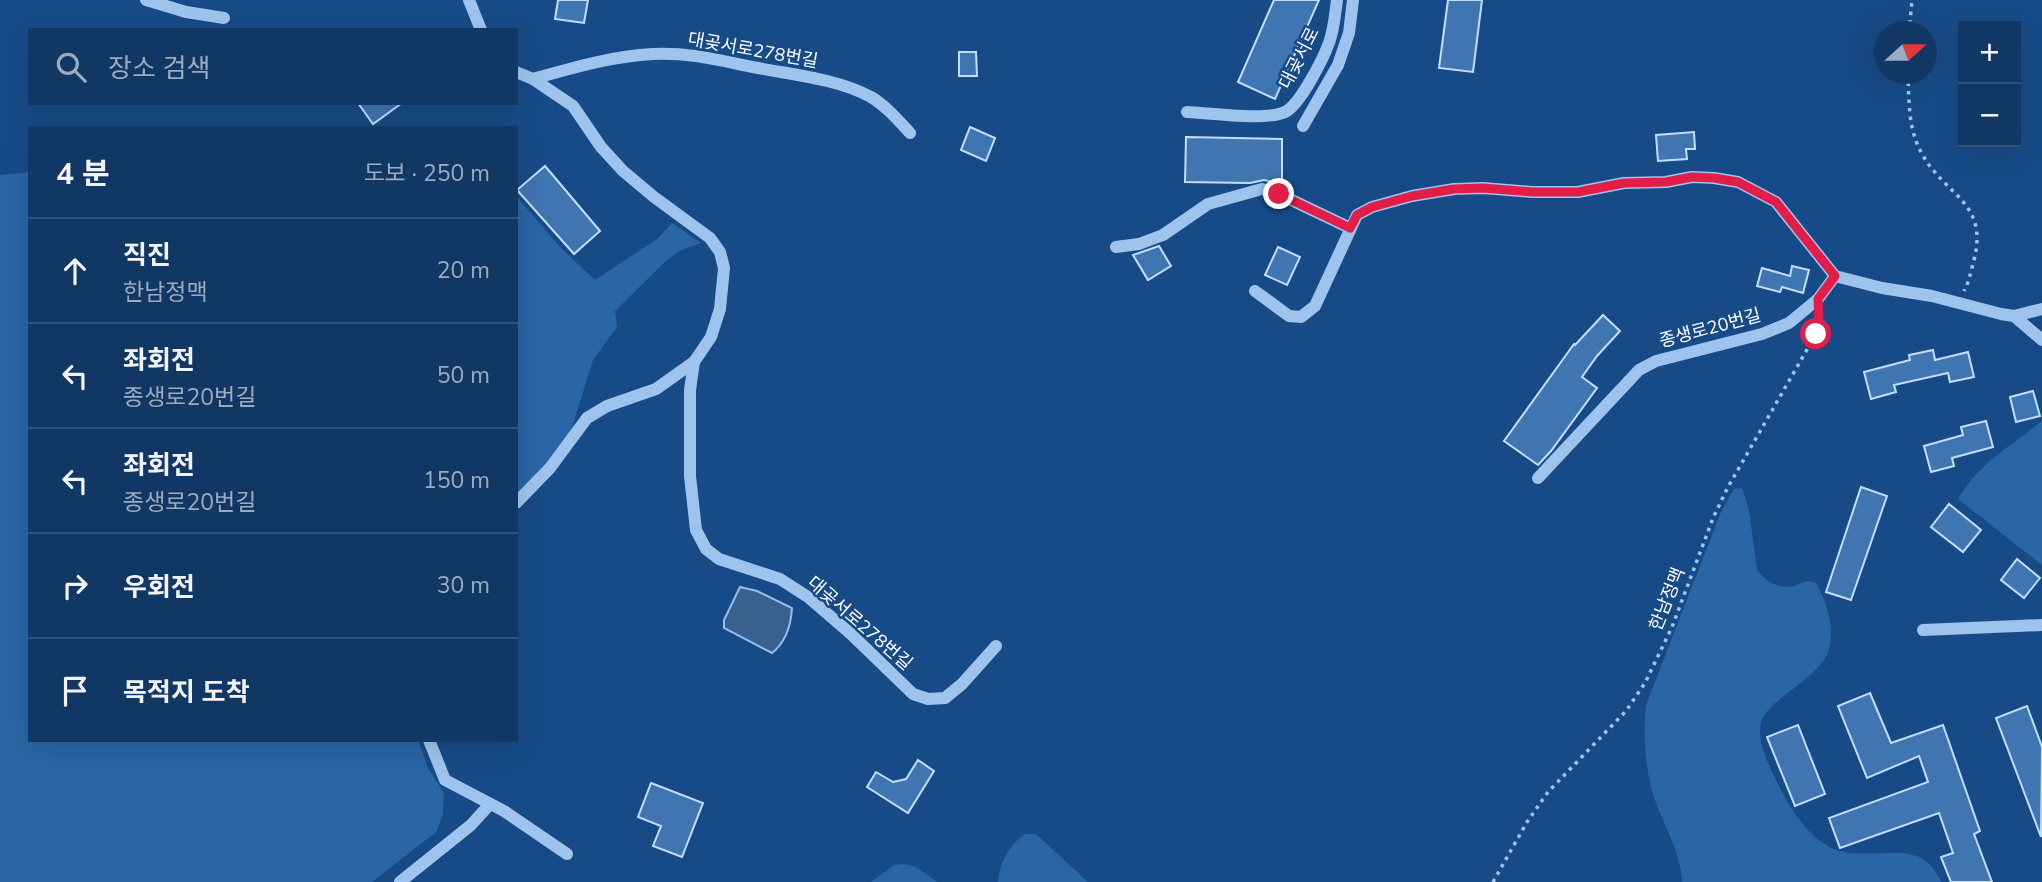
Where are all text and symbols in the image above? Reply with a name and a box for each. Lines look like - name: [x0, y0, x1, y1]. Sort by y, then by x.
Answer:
- north arrow: [1874, 21, 1937, 84]
- map controls: [1958, 21, 2021, 147]
- button: +: [1958, 21, 2021, 84]
- street label: 대곶서로: [1273, 23, 1325, 93]
- street label: 대곶서로278번길: [686, 27, 820, 73]
- search box: [28, 28, 518, 105]
- icon: search: [52, 48, 90, 86]
- text: 장소 검색: [108, 51, 210, 86]
- button: −: [1958, 84, 2021, 147]
- text: 4 분: [56, 154, 110, 195]
- text: 도보 · 250 m: [364, 158, 490, 189]
- route end: [1263, 178, 1294, 209]
- text: 직진: [123, 238, 171, 273]
- icon: ahead: [56, 252, 94, 290]
- text: 20 m: [437, 255, 490, 286]
- text: 한남정맥: [123, 277, 208, 308]
- street label: 종생로20번길: [1656, 303, 1764, 353]
- route start: [1800, 318, 1831, 349]
- text: 좌회전: [123, 343, 195, 378]
- icon: left: [56, 357, 94, 395]
- text: 50 m: [437, 360, 490, 391]
- text: 종생로20번길: [123, 382, 256, 413]
- text: 좌회전: [123, 448, 195, 483]
- icon: left: [56, 462, 94, 500]
- text: 150 m: [423, 465, 490, 496]
- text: 종생로20번길: [123, 487, 256, 518]
- street label: 한남정맥: [1643, 564, 1691, 634]
- icon: right: [56, 567, 94, 605]
- text: 우회전: [123, 570, 195, 605]
- text: 30 m: [437, 570, 490, 601]
- street label: 대곶서로278번길: [802, 571, 918, 675]
- icon: arrive: [56, 672, 94, 710]
- text: 목적지 도착: [123, 675, 250, 710]

